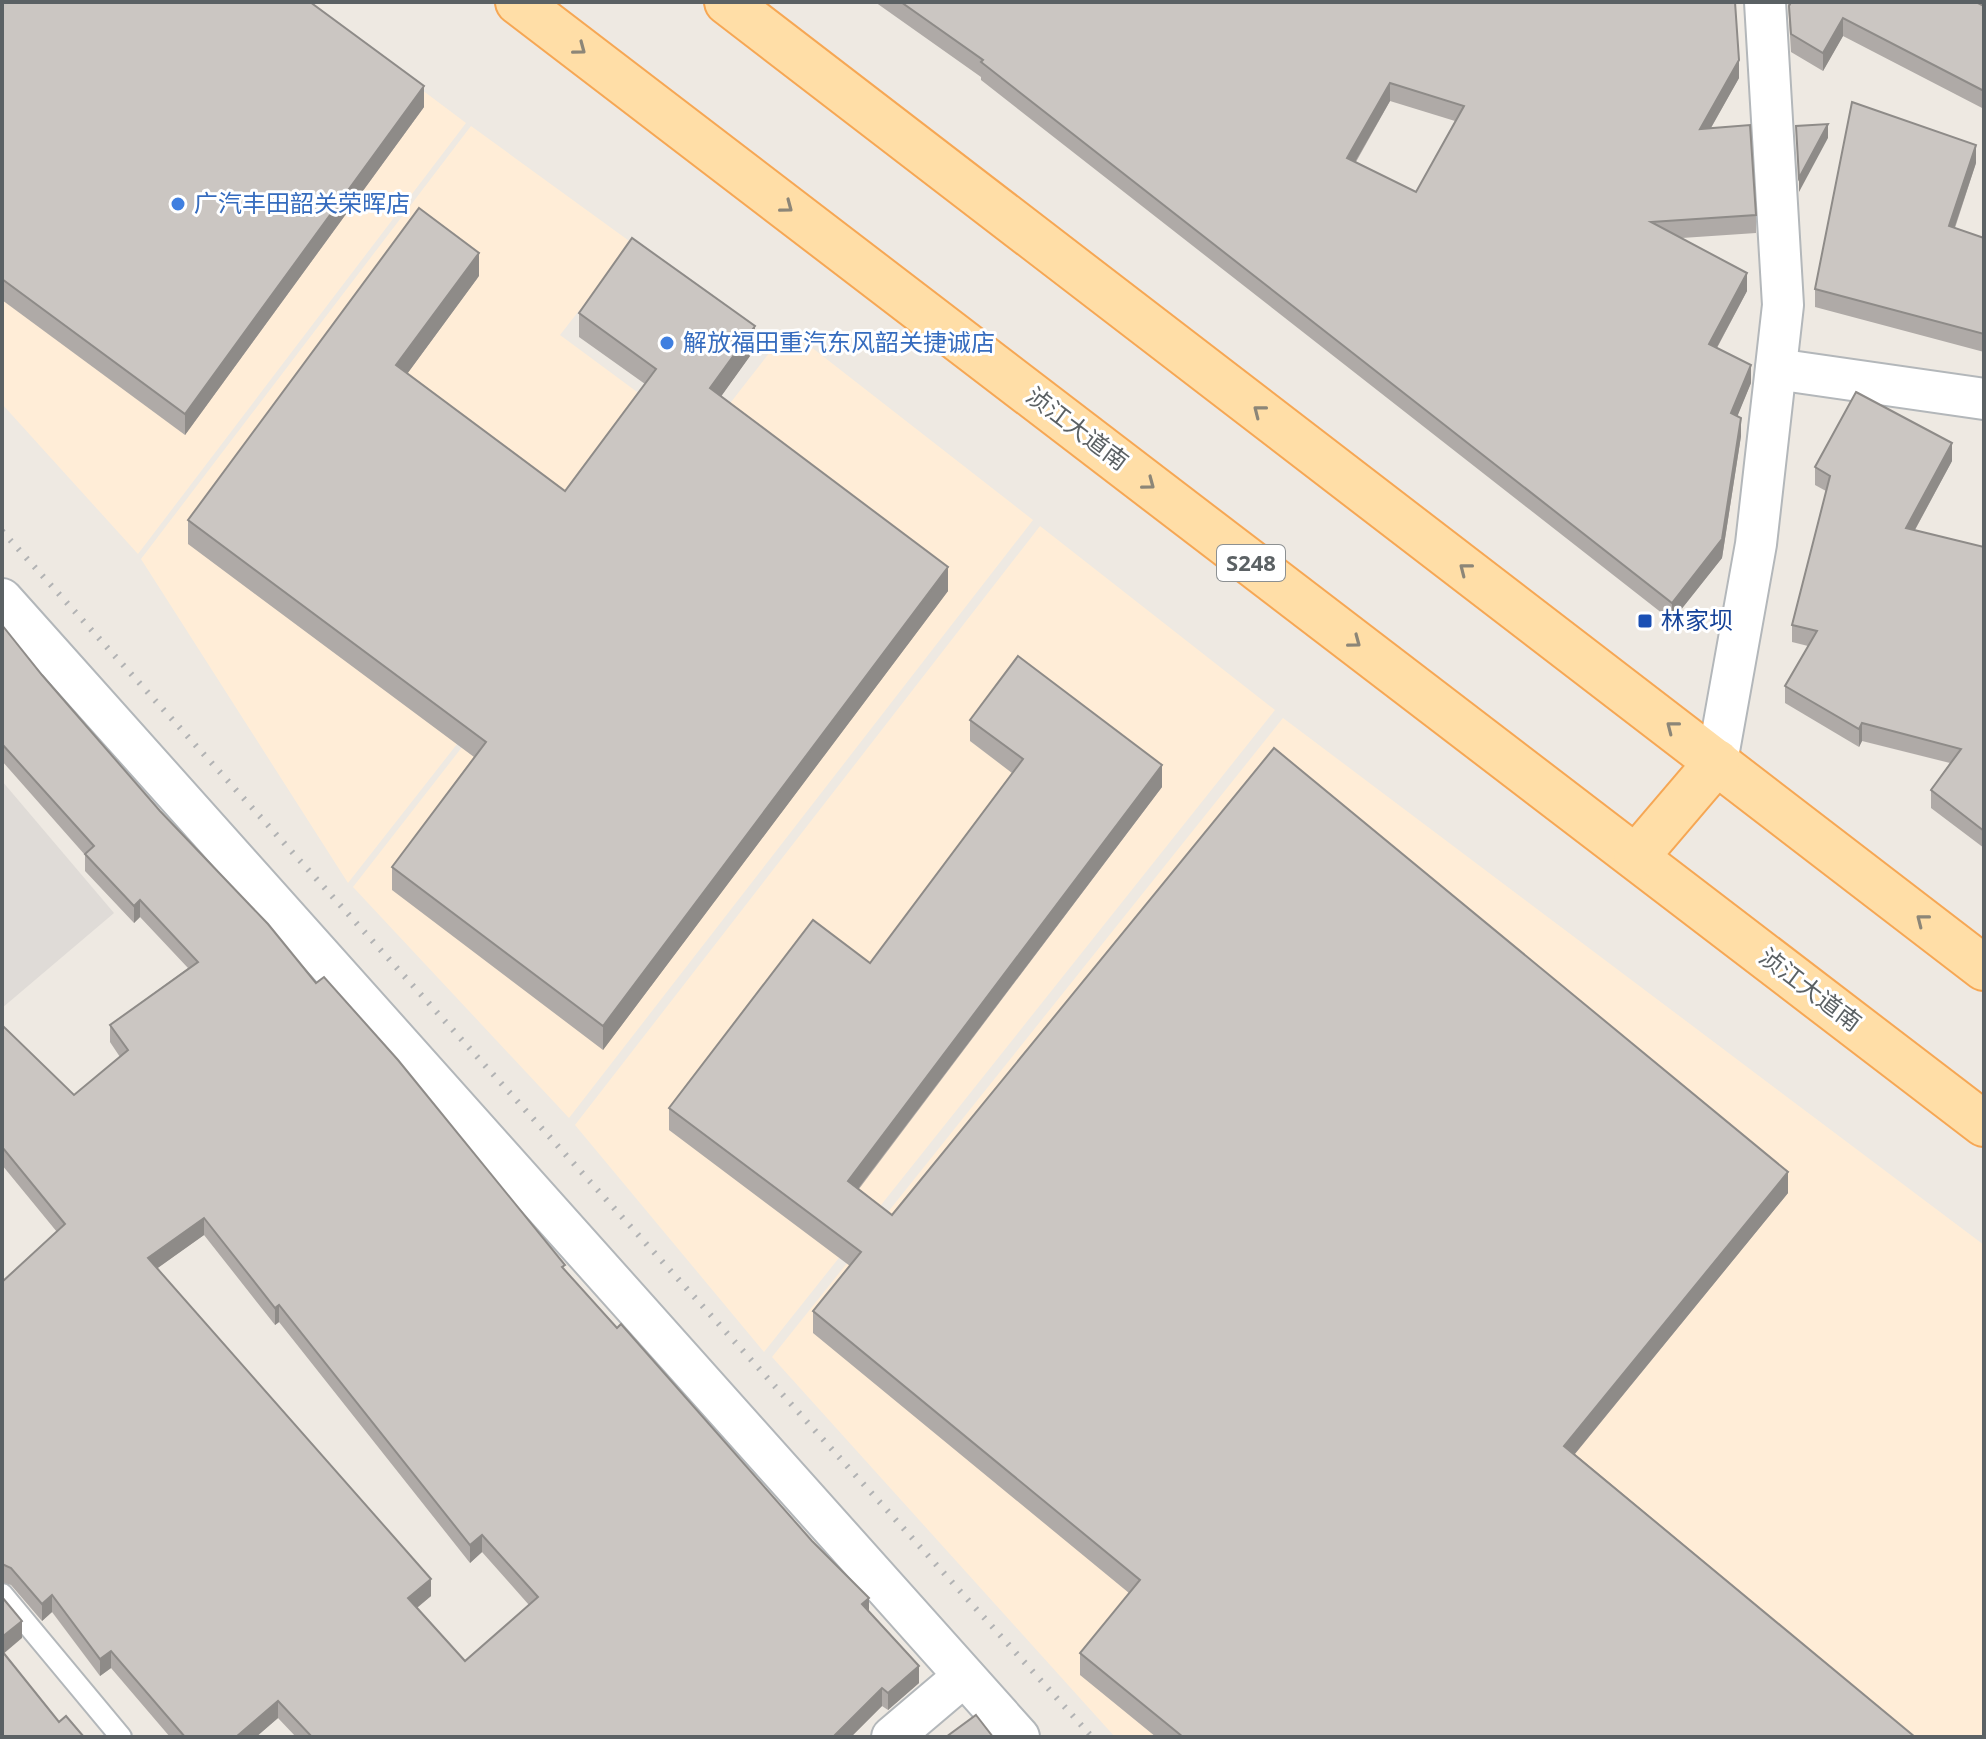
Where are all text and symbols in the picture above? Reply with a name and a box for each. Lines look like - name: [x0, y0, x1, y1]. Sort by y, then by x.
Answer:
- one-way arrow: [571, 40, 586, 54]
- place label: 广汽丰田韶关荣晖店: [194, 186, 410, 219]
- marker: 广汽丰田韶关荣晖店: [169, 195, 187, 213]
- one-way arrow: [778, 198, 793, 212]
- place label: 解放福田重汽东风韶关捷诚店: [683, 325, 995, 358]
- marker: 解放福田重汽东风韶关捷诚店: [658, 334, 676, 352]
- street label: 浈江大道南: [1020, 379, 1136, 477]
- one-way arrow: [1253, 406, 1268, 420]
- one-way arrow: [1140, 475, 1155, 489]
- road number: S248: [1217, 545, 1285, 581]
- one-way arrow: [1459, 565, 1474, 579]
- place label: 林家坝: [1661, 603, 1733, 636]
- marker: 林家坝: [1636, 612, 1654, 630]
- one-way arrow: [1347, 633, 1361, 647]
- one-way arrow: [1666, 723, 1680, 737]
- one-way arrow: [1917, 915, 1931, 930]
- street label: 浈江大道南: [1753, 940, 1869, 1038]

